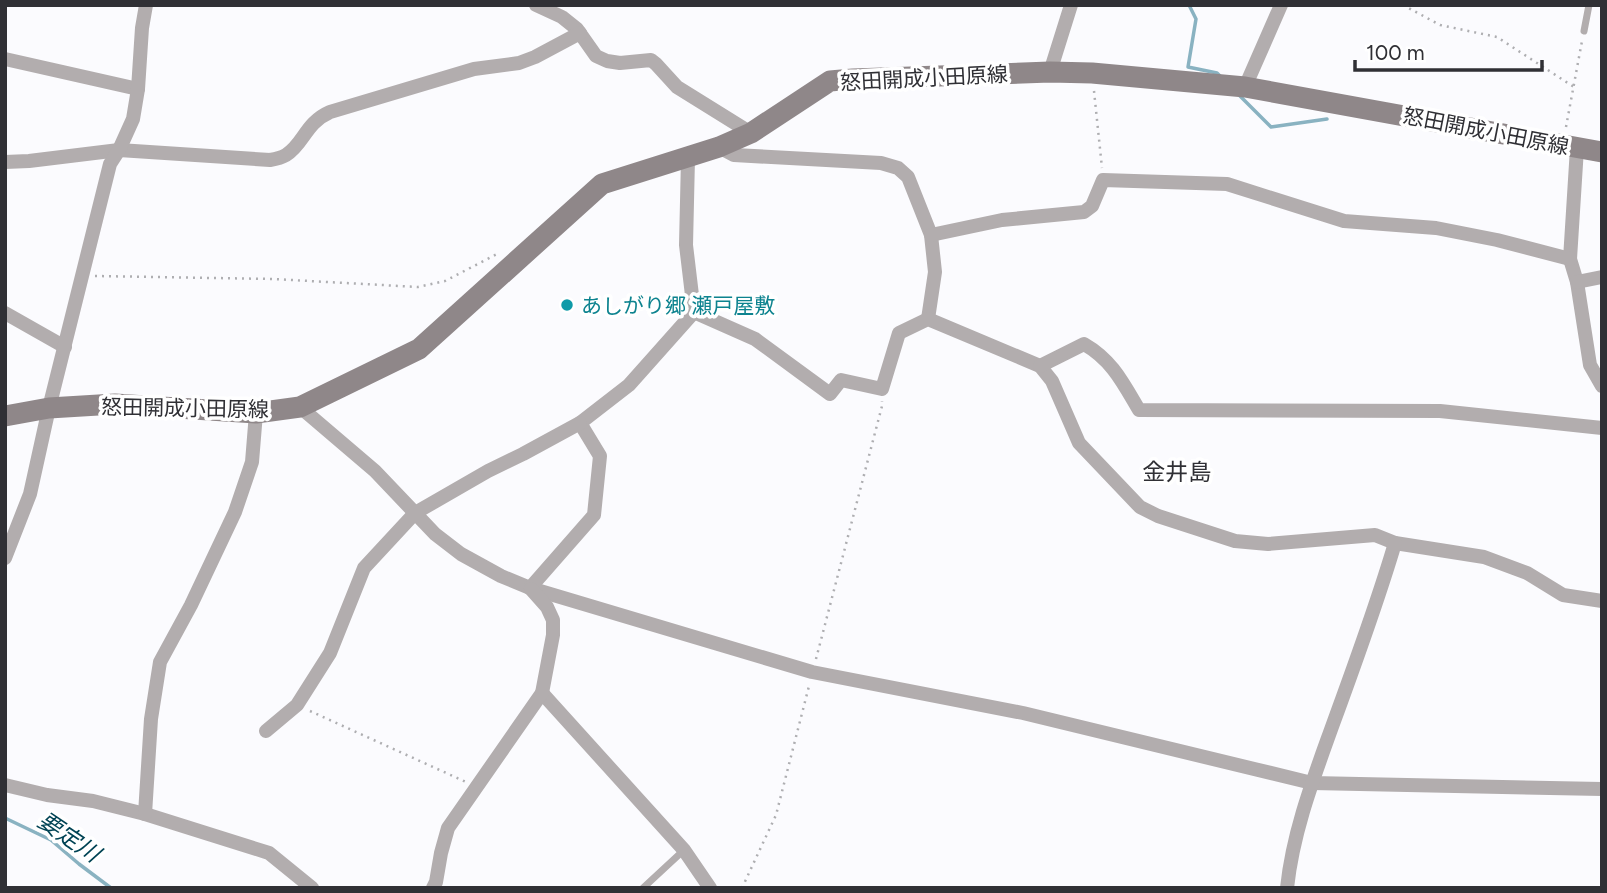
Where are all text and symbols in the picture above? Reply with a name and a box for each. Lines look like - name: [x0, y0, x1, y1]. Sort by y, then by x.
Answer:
- scale bar: [1355, 28, 1542, 72]
- text: 100 m: [1366, 40, 1425, 65]
- street label: 怒田開成小田原線: [839, 61, 1009, 95]
- street label: 怒田開成小田原線: [1401, 103, 1571, 159]
- place label: あしがり郷 瀬戸屋敷: [581, 293, 775, 318]
- marker: あしがり郷 瀬戸屋敷: [559, 297, 575, 313]
- street label: 怒田開成小田原線: [101, 394, 269, 422]
- district label: 金井島: [1143, 458, 1212, 486]
- water label: 要定川: [33, 806, 108, 870]

